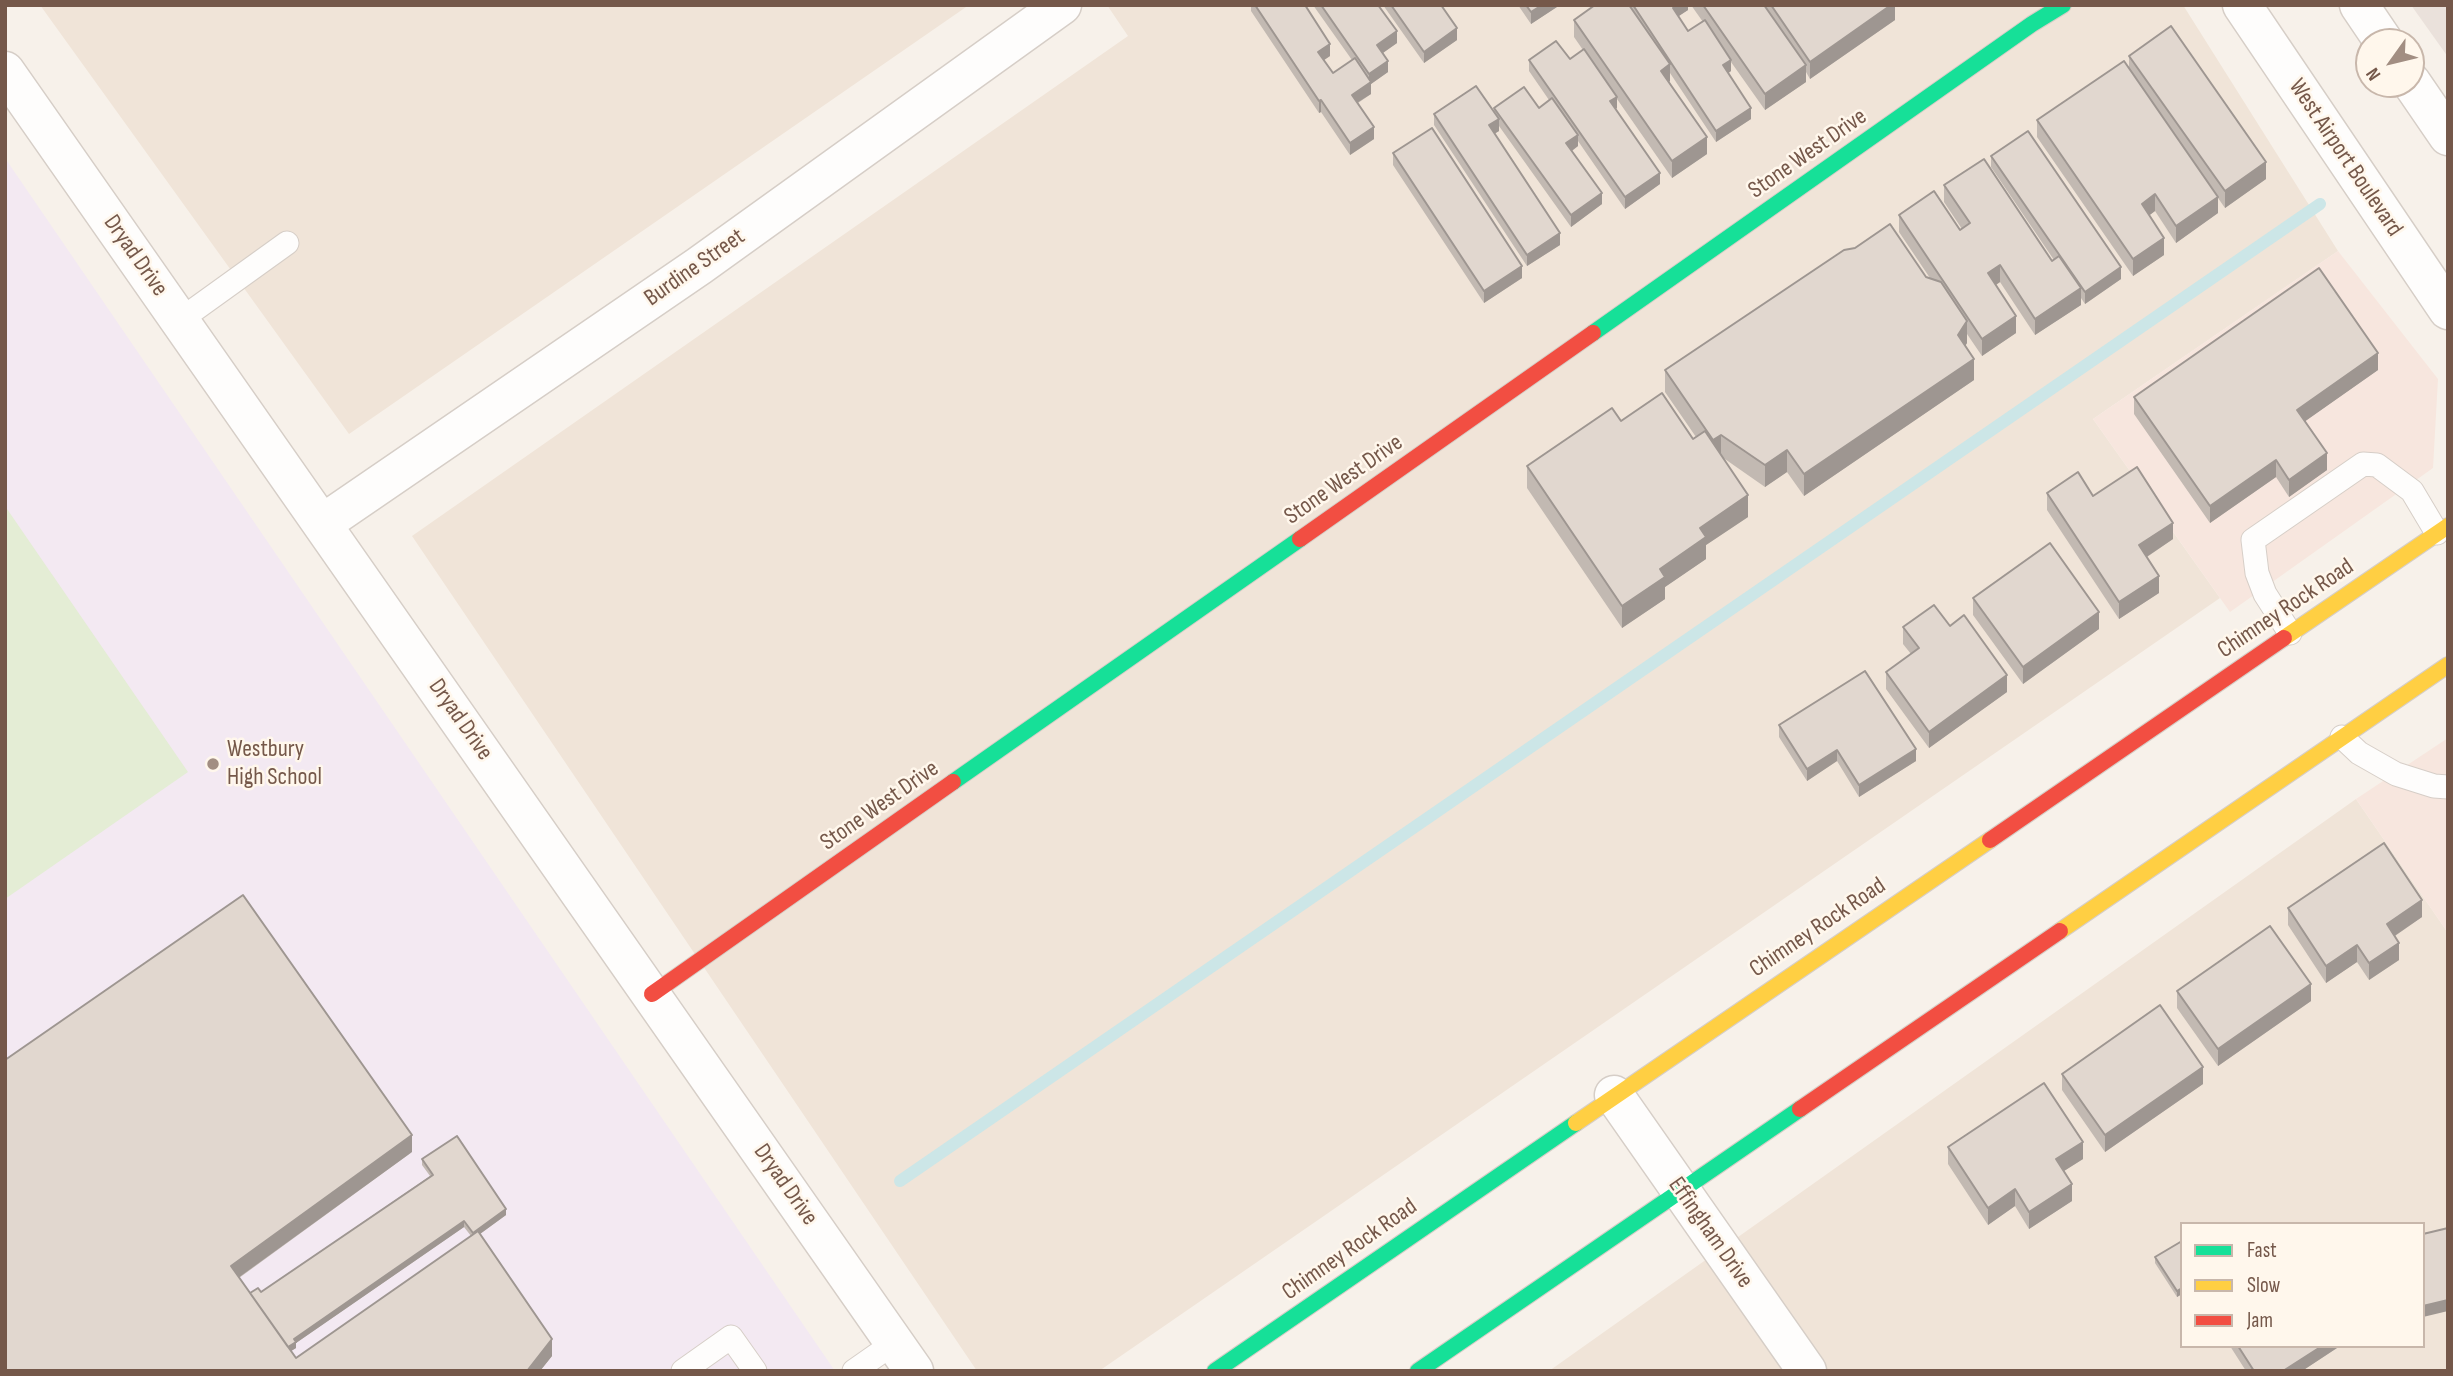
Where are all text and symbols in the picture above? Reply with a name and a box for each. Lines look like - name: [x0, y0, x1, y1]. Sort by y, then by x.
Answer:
- north arrow: [2355, 28, 2425, 98]
- text: N: [2361, 63, 2386, 85]
- street label: West Airport Boulevard: [2282, 74, 2408, 242]
- street label: Stone West Drive: [1743, 103, 1873, 205]
- street label: Dryad Drive: [97, 210, 173, 302]
- street label: Burdine Street: [639, 223, 751, 313]
- street label: Stone West Drive: [1279, 429, 1409, 531]
- street label: Chimney Rock Road: [2212, 553, 2360, 665]
- street label: Dryad Drive: [422, 674, 498, 766]
- place label: Westbury High School: [227, 736, 322, 792]
- street label: Stone West Drive: [815, 755, 945, 857]
- marker: Westbury High School: [205, 756, 221, 772]
- street label: Chimney Rock Road: [1744, 872, 1892, 984]
- street label: Dryad Drive: [747, 1139, 823, 1231]
- street label: Effingham Drive: [1661, 1172, 1759, 1294]
- street label: Chimney Rock Road: [1277, 1193, 1423, 1307]
- legend: [2180, 1222, 2425, 1348]
- text: Fast: [2247, 1238, 2277, 1263]
- text: Slow: [2247, 1273, 2280, 1298]
- text: Jam: [2247, 1308, 2273, 1333]

